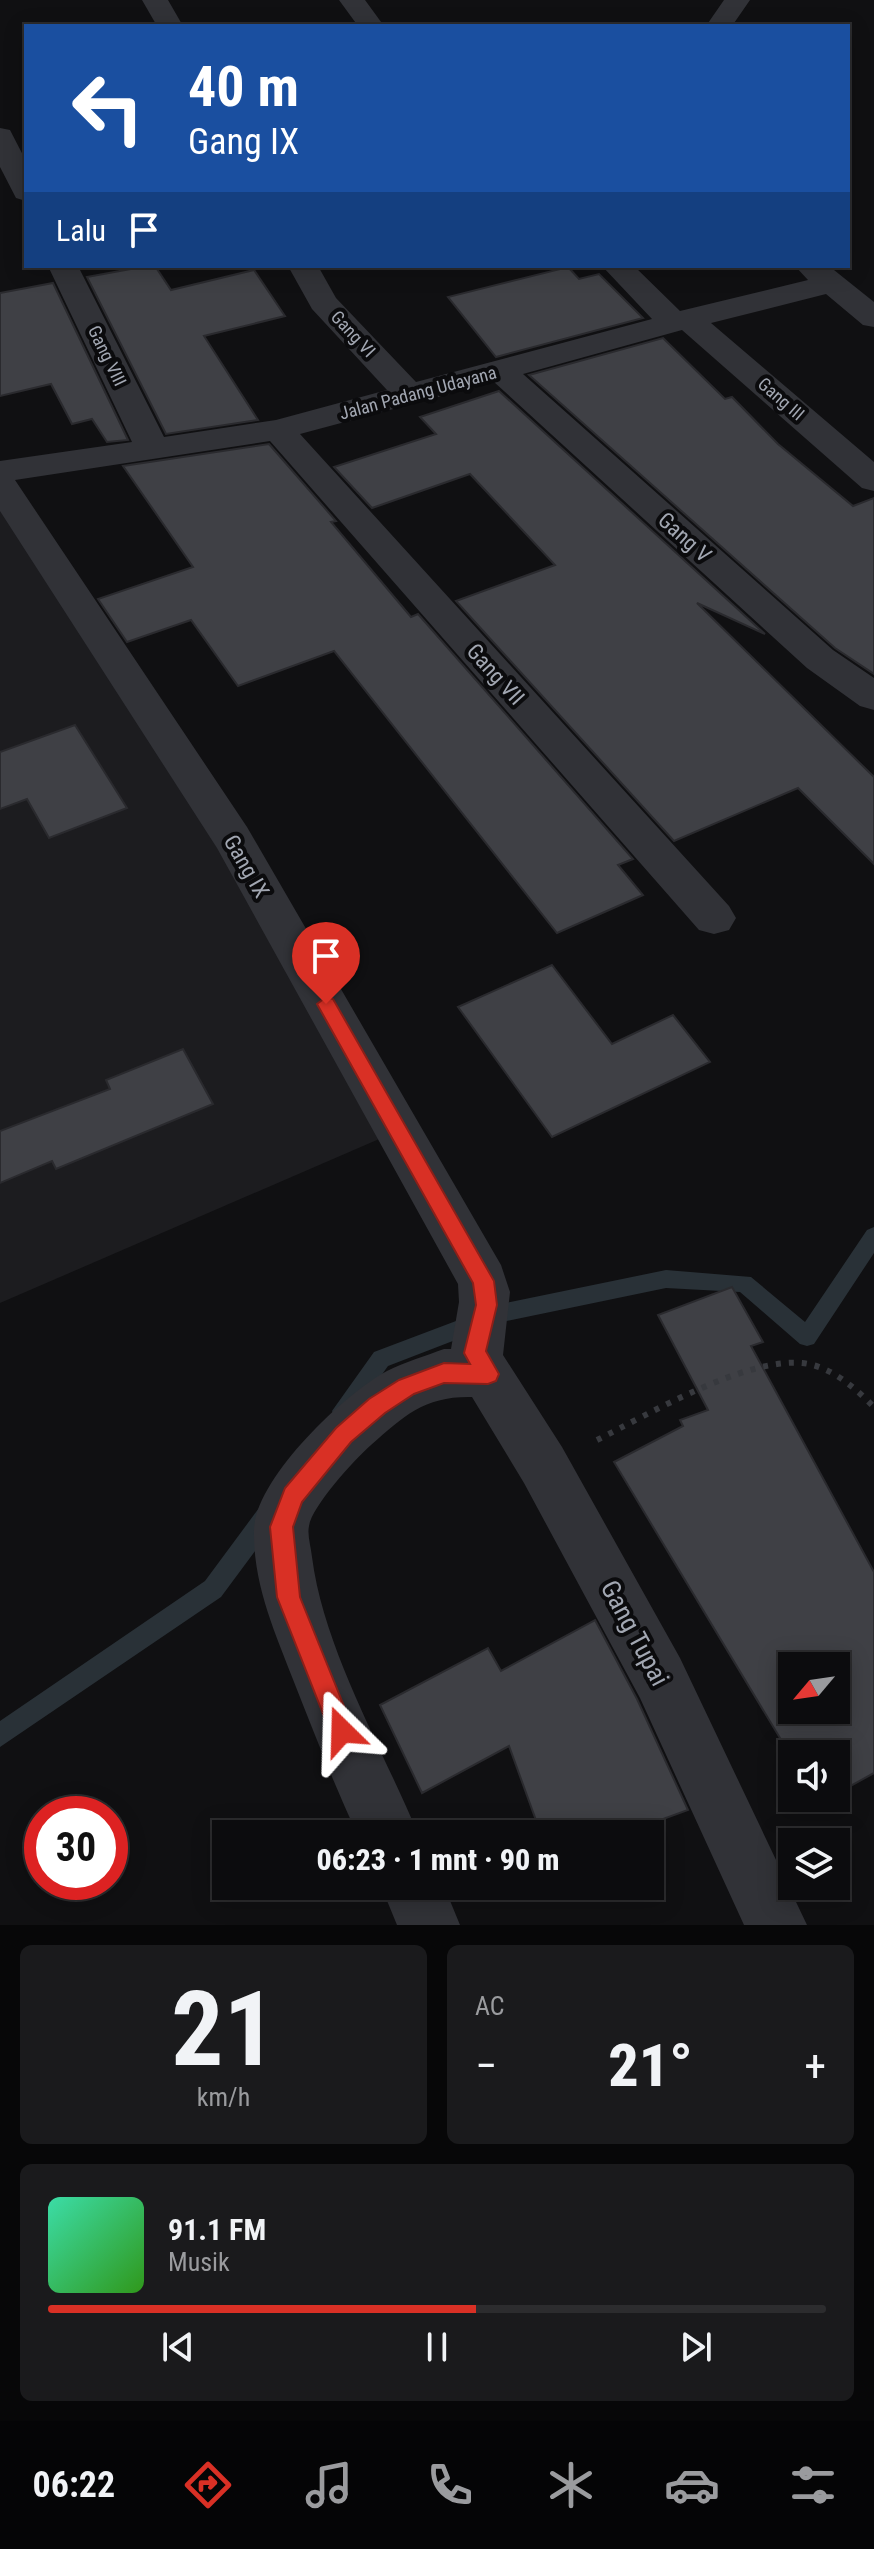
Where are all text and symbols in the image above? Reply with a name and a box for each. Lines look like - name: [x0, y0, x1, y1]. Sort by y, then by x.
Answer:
- text: 40 m: [188, 54, 299, 120]
- icon: left: [56, 56, 160, 160]
- text: Gang IX: [188, 121, 299, 163]
- icon: arrive: [122, 208, 166, 252]
- text: Lalu: [56, 213, 106, 248]
- street label: Gang VI: [327, 306, 380, 361]
- street label: Gang VIII: [84, 322, 131, 389]
- street label: Jalan Padang Udayana: [337, 361, 499, 424]
- street label: Gang III: [754, 373, 809, 424]
- street label: Gang V: [653, 507, 716, 568]
- street label: Gang VII: [462, 639, 529, 710]
- street label: Gang IX: [219, 831, 274, 902]
- pin: [292, 922, 360, 1004]
- icon: arrive: [304, 934, 348, 978]
- street label: Gang Tupai: [595, 1575, 675, 1691]
- north arrow: [778, 1652, 850, 1724]
- map controls: [778, 1652, 850, 1900]
- position arrow: [300, 1689, 384, 1773]
- button: sound: [778, 1740, 850, 1812]
- speed limit sign: 30: [24, 1796, 128, 1900]
- button: layers: [778, 1828, 850, 1900]
- text: 06:23 · 1 mnt · 90 m: [317, 1842, 559, 1877]
- text: 21: [171, 1969, 276, 2090]
- text: AC: [475, 1991, 505, 2021]
- text: 21°: [608, 2030, 693, 2101]
- text: −: [475, 2040, 497, 2092]
- text: +: [804, 2040, 826, 2092]
- text: km/h: [197, 2082, 250, 2112]
- text: 91.1 FM: [168, 2212, 266, 2247]
- text: Musik: [168, 2247, 230, 2277]
- icon: previous: [156, 2325, 200, 2369]
- icon: pause: [415, 2325, 459, 2369]
- icon: next: [674, 2325, 718, 2369]
- icon: directions: [180, 2457, 236, 2513]
- icon: music: [301, 2457, 357, 2513]
- icon: phone: [422, 2457, 478, 2513]
- icon: climate: [543, 2457, 599, 2513]
- icon: car: [664, 2457, 720, 2513]
- icon: filters: [785, 2457, 841, 2513]
- text: 06:22: [33, 2464, 115, 2506]

